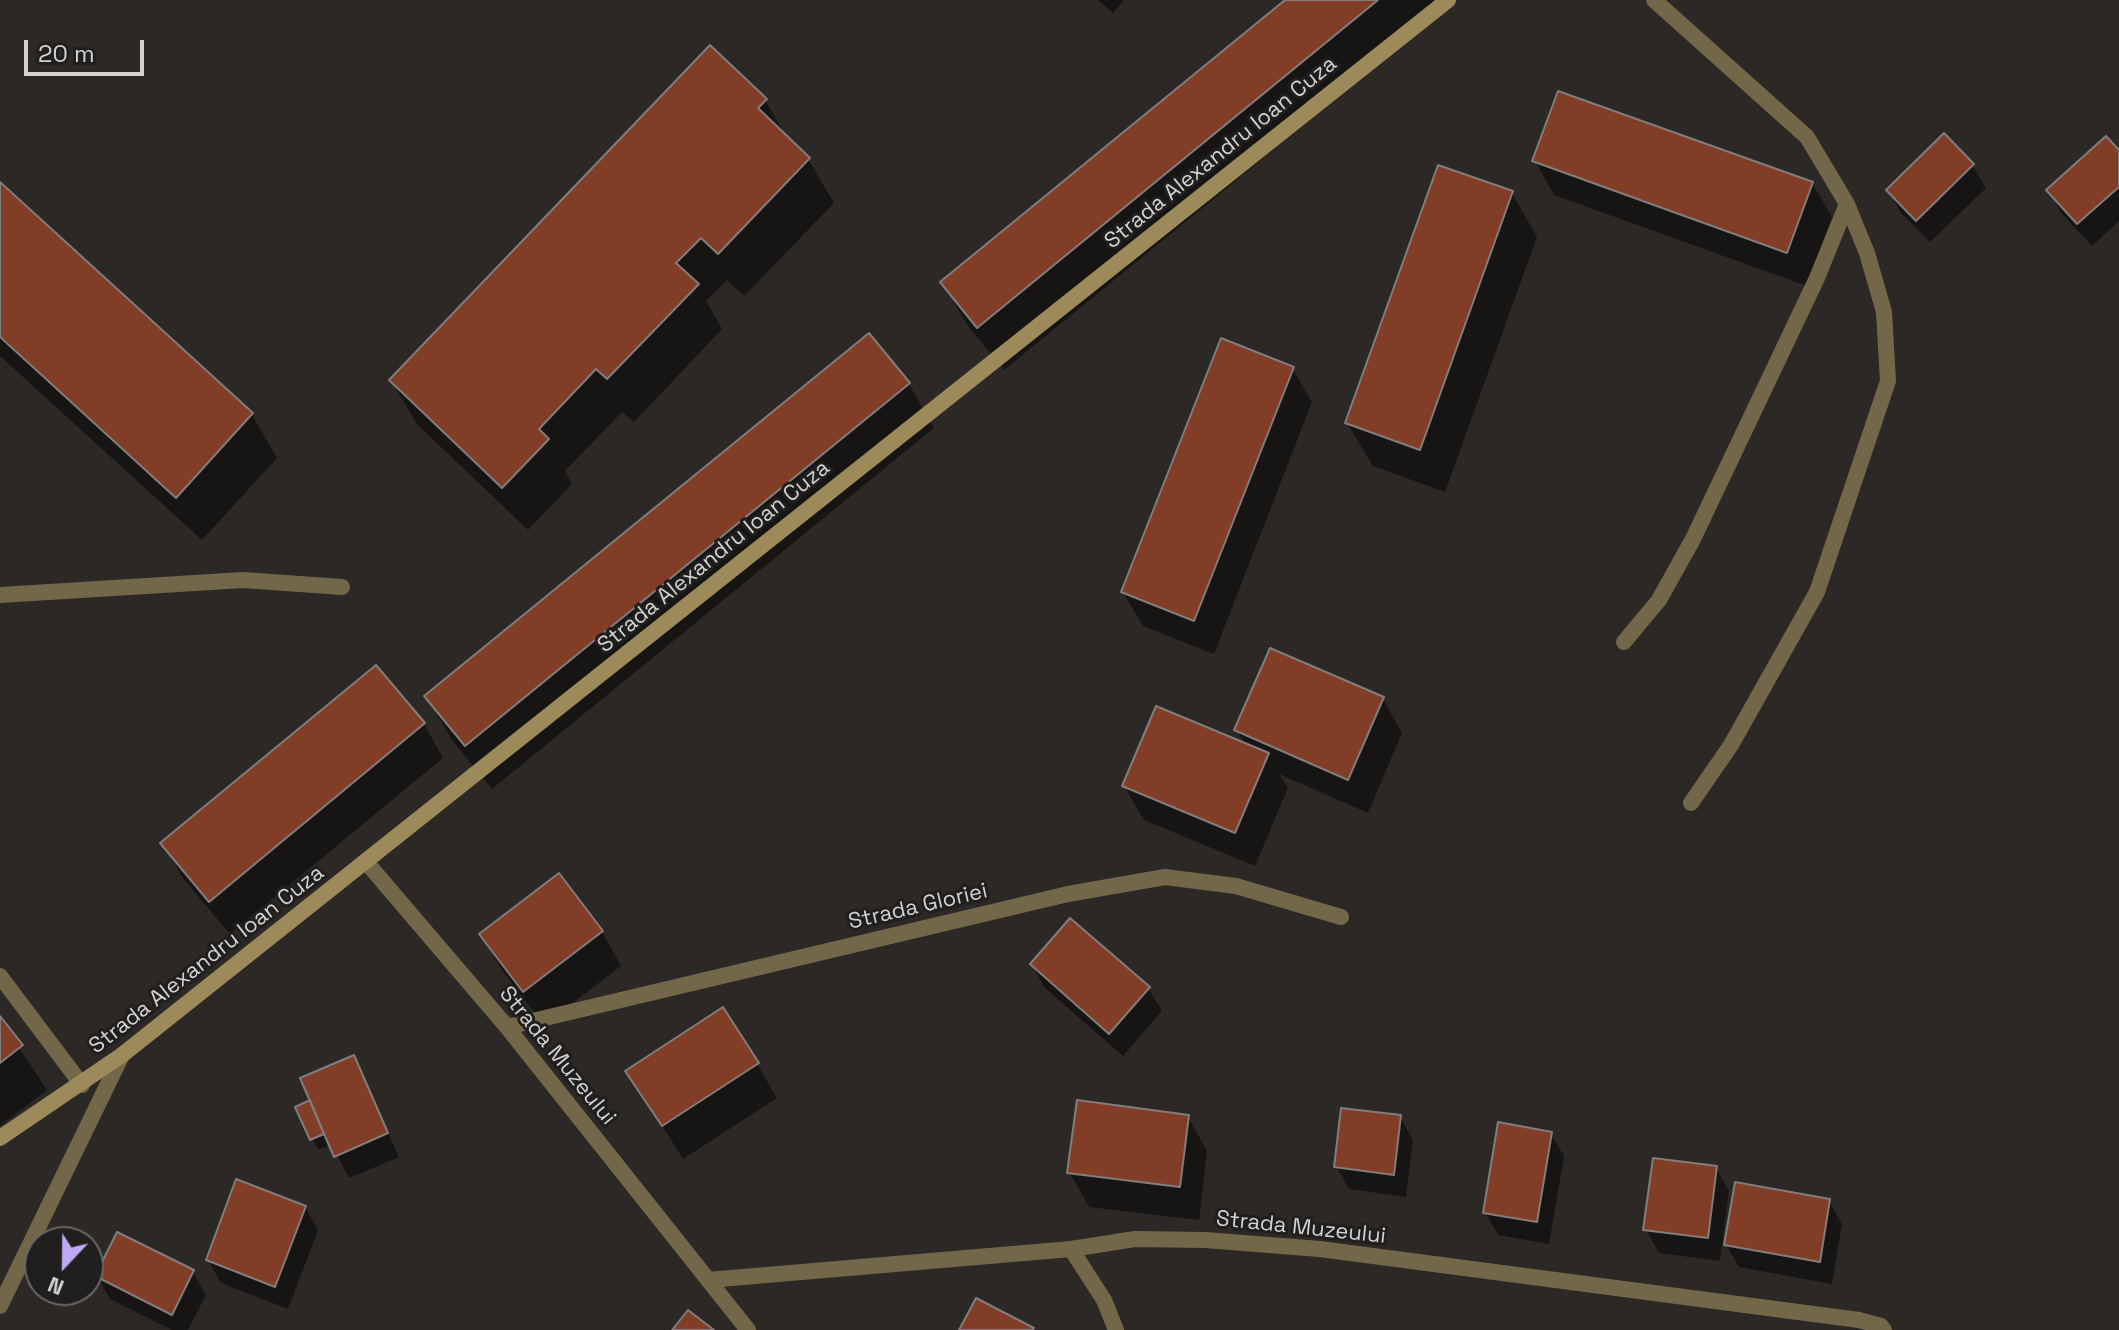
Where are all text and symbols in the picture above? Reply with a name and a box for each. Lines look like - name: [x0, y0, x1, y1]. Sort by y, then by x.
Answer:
- scale bar: [28, 24, 148, 74]
- text: 20 m: [38, 38, 95, 69]
- street label: Strada Alexandru Ioan Cuza: [1100, 51, 1342, 255]
- street label: Strada Alexandru Ioan Cuza: [593, 455, 835, 659]
- street label: Strada Alexandru Ioan Cuza: [84, 860, 330, 1060]
- street label: Strada Gloriei: [846, 878, 990, 936]
- street label: Strada Muzeului: [493, 981, 621, 1131]
- street label: Strada Muzeului: [1215, 1206, 1387, 1250]
- north arrow: [24, 1226, 104, 1306]
- text: N: [44, 1271, 68, 1302]

